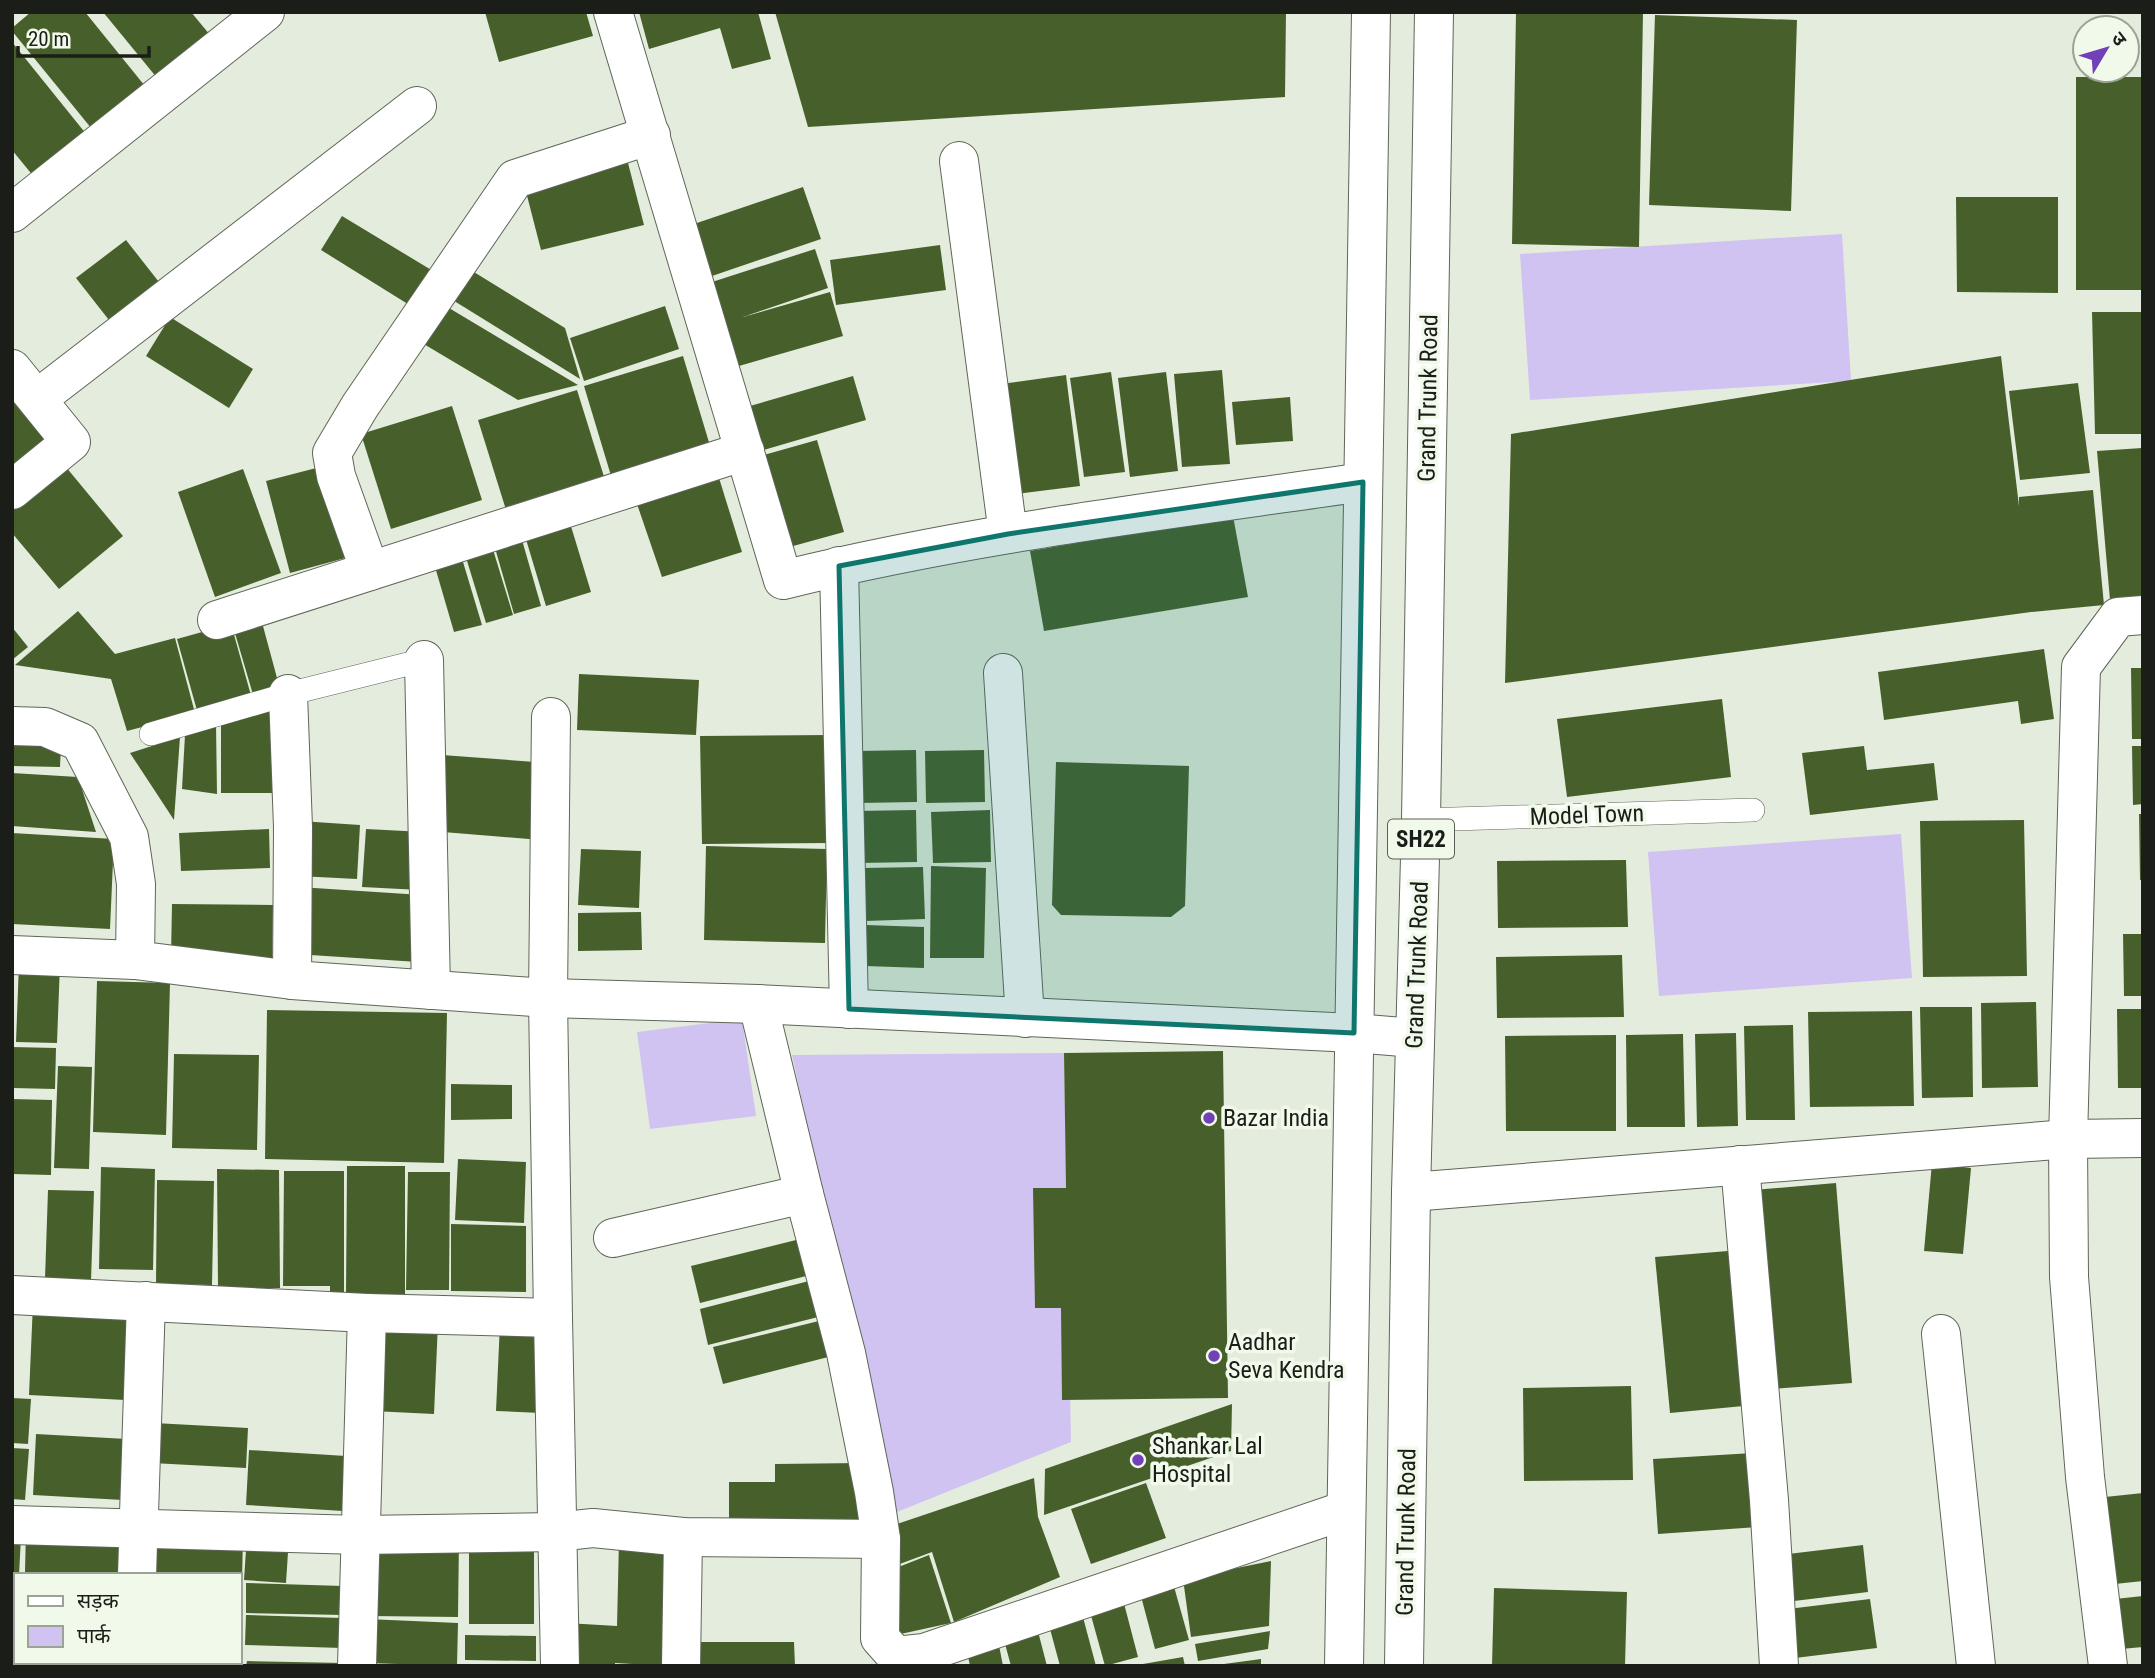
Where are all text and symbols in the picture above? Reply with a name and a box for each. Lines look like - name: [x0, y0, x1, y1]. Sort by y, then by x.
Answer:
- scale bar: [18, 14, 149, 58]
- north arrow: [2071, 14, 2141, 84]
- text: 20 m: [28, 27, 69, 51]
- text: उ: [2107, 27, 2132, 51]
- street label: Grand Trunk Road: [1413, 314, 1443, 482]
- street label: Model Town: [1529, 799, 1645, 831]
- road number: SH22: [1388, 820, 1454, 859]
- street label: Grand Trunk Road: [1400, 881, 1434, 1049]
- place label: Bazar India: [1223, 1104, 1329, 1132]
- marker: Bazar India: [1201, 1110, 1217, 1126]
- place label: Aadhar Seva Kendra: [1228, 1328, 1345, 1384]
- marker: Aadhar Seva Kendra: [1206, 1348, 1222, 1364]
- place label: Shankar Lal Hospital: [1152, 1432, 1263, 1488]
- street label: Grand Trunk Road: [1391, 1448, 1421, 1616]
- marker: Shankar Lal Hospital: [1130, 1452, 1146, 1468]
- legend: [14, 1573, 242, 1664]
- text: सड़क: [77, 1589, 119, 1613]
- text: पार्क: [77, 1624, 111, 1648]

